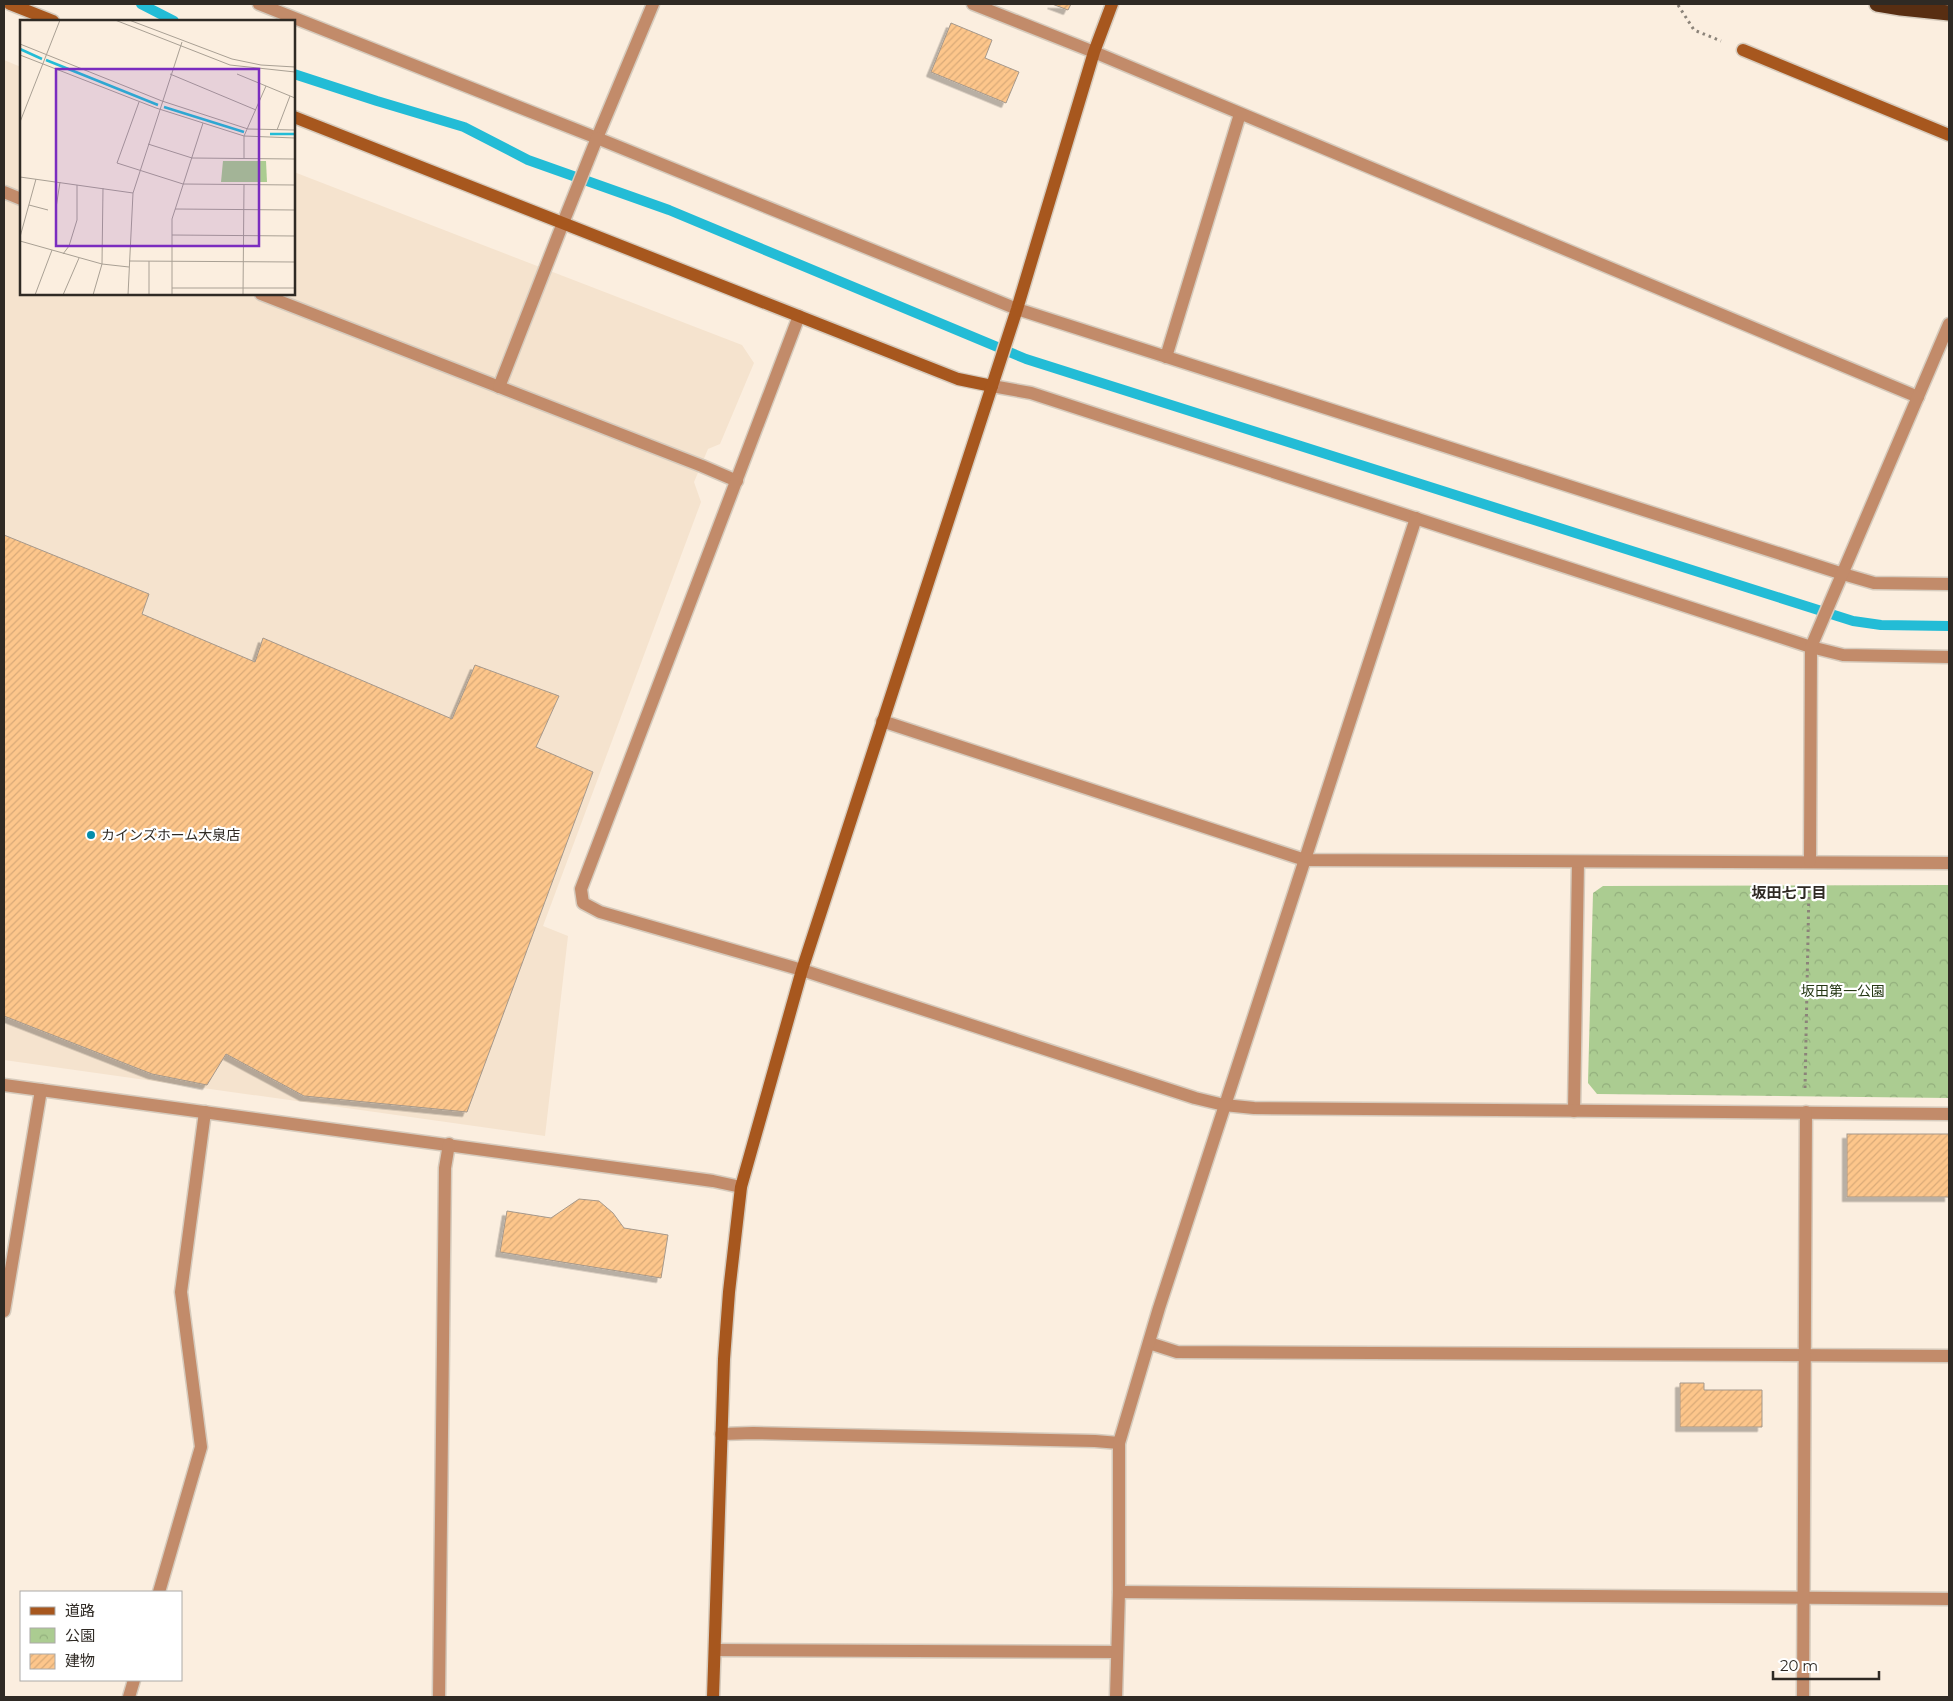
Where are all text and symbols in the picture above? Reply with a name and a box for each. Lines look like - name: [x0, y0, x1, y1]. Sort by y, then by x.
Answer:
- inset map: [20, 20, 295, 295]
- place label: カインズホーム大泉店: [101, 826, 240, 844]
- marker: カインズホーム大泉店: [85, 829, 97, 841]
- district label: 坂田七丁目: [1751, 883, 1827, 902]
- park label: 坂田第一公園: [1801, 982, 1885, 1000]
- legend: [20, 1591, 182, 1681]
- text: 道路: [65, 1601, 95, 1620]
- text: 公園: [65, 1626, 95, 1645]
- scale bar: [1773, 1648, 1879, 1680]
- text: 建物: [65, 1651, 95, 1670]
- text: 20 m: [1780, 1656, 1818, 1675]

